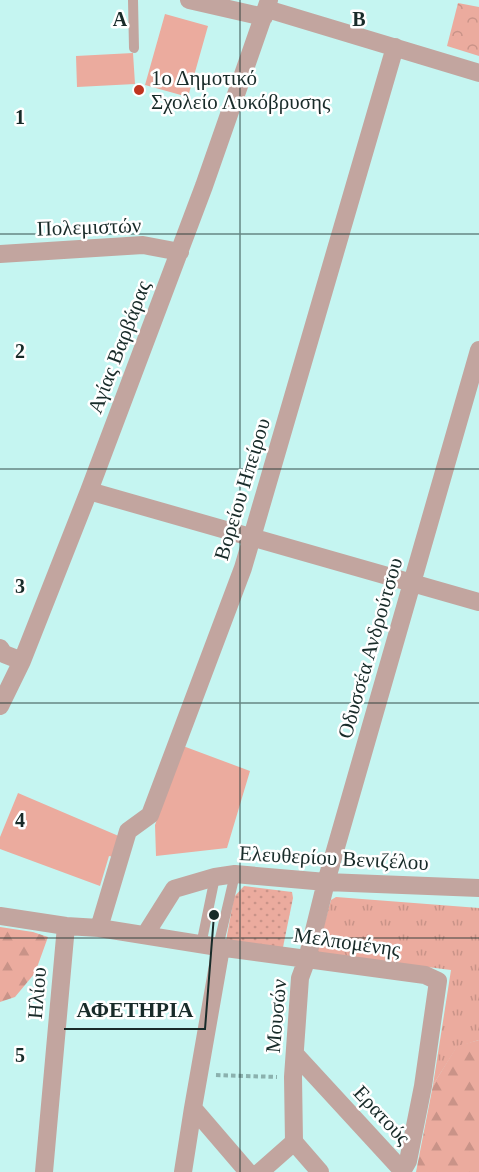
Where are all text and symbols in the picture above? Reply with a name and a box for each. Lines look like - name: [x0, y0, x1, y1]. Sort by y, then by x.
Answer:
- text: A: [113, 8, 128, 30]
- text: B: [352, 8, 366, 30]
- place label: 1ο Δημοτικό Σχολείο Λυκόβρυσης: [151, 66, 331, 114]
- marker: 1ο Δημοτικό Σχολείο Λυκόβρυσης: [132, 83, 146, 97]
- text: 1: [15, 106, 25, 128]
- street label: Πολεμιστών: [36, 213, 142, 241]
- street label: Αγίας Βαρβάρας: [83, 277, 156, 417]
- text: 2: [15, 340, 25, 362]
- street label: Βορείου Ηπείρου: [209, 415, 275, 563]
- street label: Οδυσσέα Ανδρούτσου: [333, 555, 407, 741]
- text: 3: [15, 575, 25, 597]
- text: 4: [15, 809, 25, 831]
- street label: Ελευθερίου Βενιζέλου: [239, 841, 429, 875]
- street label: Μελπομένης: [292, 923, 403, 961]
- street label: Ηλίου: [23, 966, 51, 1020]
- street label: Μουσών: [261, 978, 291, 1054]
- callout: ΑΦΕΤΗΡΙΑ: [64, 989, 205, 1029]
- text: ΑΦΕΤΗΡΙΑ: [77, 997, 194, 1022]
- text: 5: [15, 1044, 25, 1066]
- street label: Ερατούς: [349, 1080, 416, 1150]

